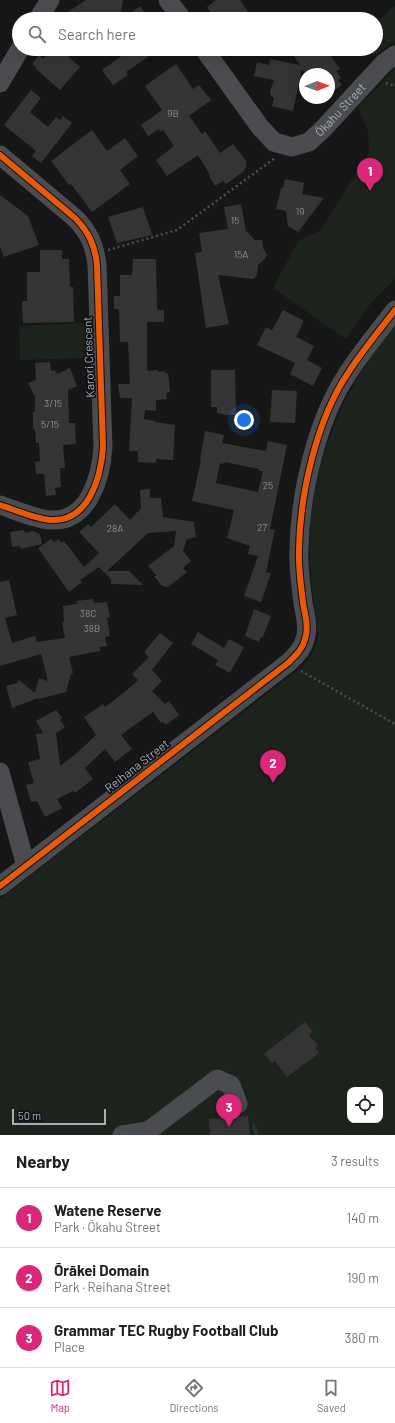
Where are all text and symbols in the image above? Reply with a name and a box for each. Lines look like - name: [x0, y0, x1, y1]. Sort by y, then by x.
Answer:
- search box: [12, 12, 383, 56]
- icon: search: [26, 23, 48, 45]
- text: Search here: [58, 25, 136, 43]
- north arrow: [299, 68, 335, 104]
- street label: Ōkahu Street: [312, 80, 368, 139]
- house number: 9B: [167, 107, 179, 119]
- pin: 1: [357, 158, 383, 191]
- house number: 19: [296, 205, 304, 217]
- house number: 15: [231, 214, 239, 226]
- house number: 15A: [234, 248, 248, 260]
- street label: Karori Crescent: [80, 316, 96, 398]
- house number: 3/15: [44, 397, 62, 409]
- your location: [234, 410, 254, 430]
- house number: 5/15: [41, 418, 59, 430]
- house number: 25: [263, 479, 273, 491]
- house number: 27: [257, 521, 267, 533]
- house number: 28A: [107, 522, 123, 534]
- house number: 38C: [80, 607, 96, 619]
- house number: 38B: [84, 622, 100, 634]
- street label: Reihana Street: [102, 736, 171, 794]
- pin: 2: [260, 750, 286, 783]
- map controls: [347, 1087, 383, 1123]
- button: locate: [347, 1087, 383, 1123]
- pin: 3: [216, 1094, 242, 1127]
- scale bar: [12, 1107, 106, 1126]
- text: 50 m: [18, 1109, 41, 1122]
- text: Nearby: [16, 1151, 70, 1171]
- text: 3 results: [331, 1153, 379, 1169]
- text: Watene Reserve: [54, 1201, 161, 1219]
- text: 1: [27, 1210, 31, 1226]
- text: 140 m: [347, 1210, 379, 1226]
- text: Park · Ōkahu Street: [54, 1219, 161, 1235]
- text: Ōrākei Domain: [54, 1261, 149, 1279]
- text: 2: [25, 1270, 33, 1286]
- text: 190 m: [347, 1270, 379, 1286]
- text: Park · Reihana Street: [54, 1279, 171, 1295]
- text: Grammar TEC Rugby Football Club: [54, 1321, 278, 1339]
- text: 3: [25, 1330, 33, 1346]
- text: 380 m: [345, 1330, 379, 1346]
- text: Place: [54, 1339, 85, 1355]
- tab: Map: [49, 1377, 71, 1414]
- tab: Directions: [169, 1377, 219, 1414]
- tab: Saved: [317, 1377, 346, 1414]

